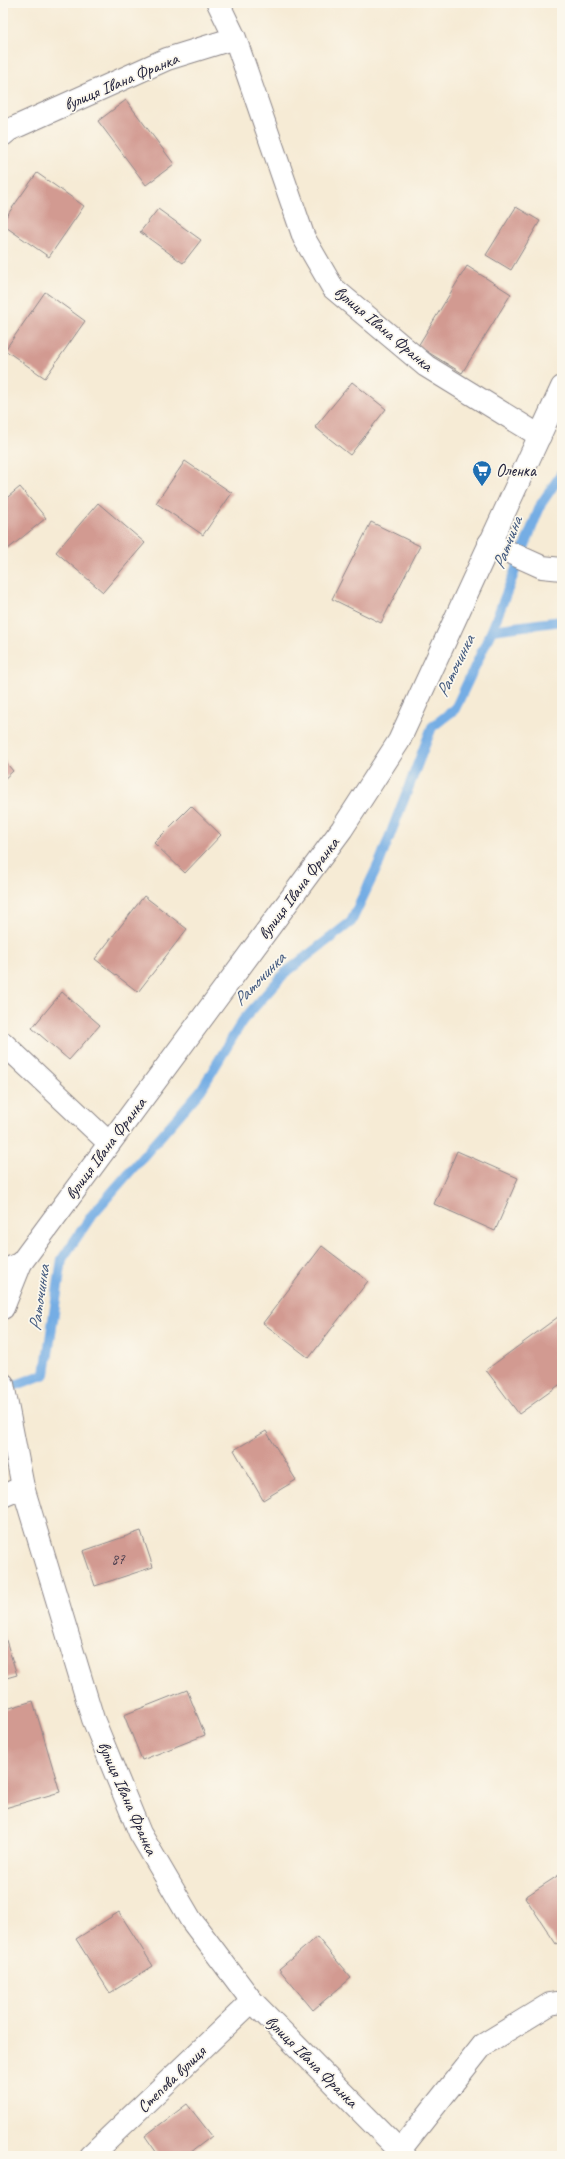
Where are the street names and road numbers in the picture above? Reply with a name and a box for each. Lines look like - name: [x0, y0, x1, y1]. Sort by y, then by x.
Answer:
- street label: вулиця Івана Франка: [61, 47, 183, 115]
- street label: вулиця Івана Франка: [330, 281, 438, 377]
- street label: вулиця Івана Франка: [253, 832, 345, 943]
- street label: вулиця Івана Франка: [60, 1092, 152, 1203]
- street label: вулиця Івана Франка: [93, 1738, 163, 1860]
- street label: вулиця Івана Франка: [261, 2011, 363, 2113]
- street label: Степова вулиця: [133, 2041, 211, 2117]

